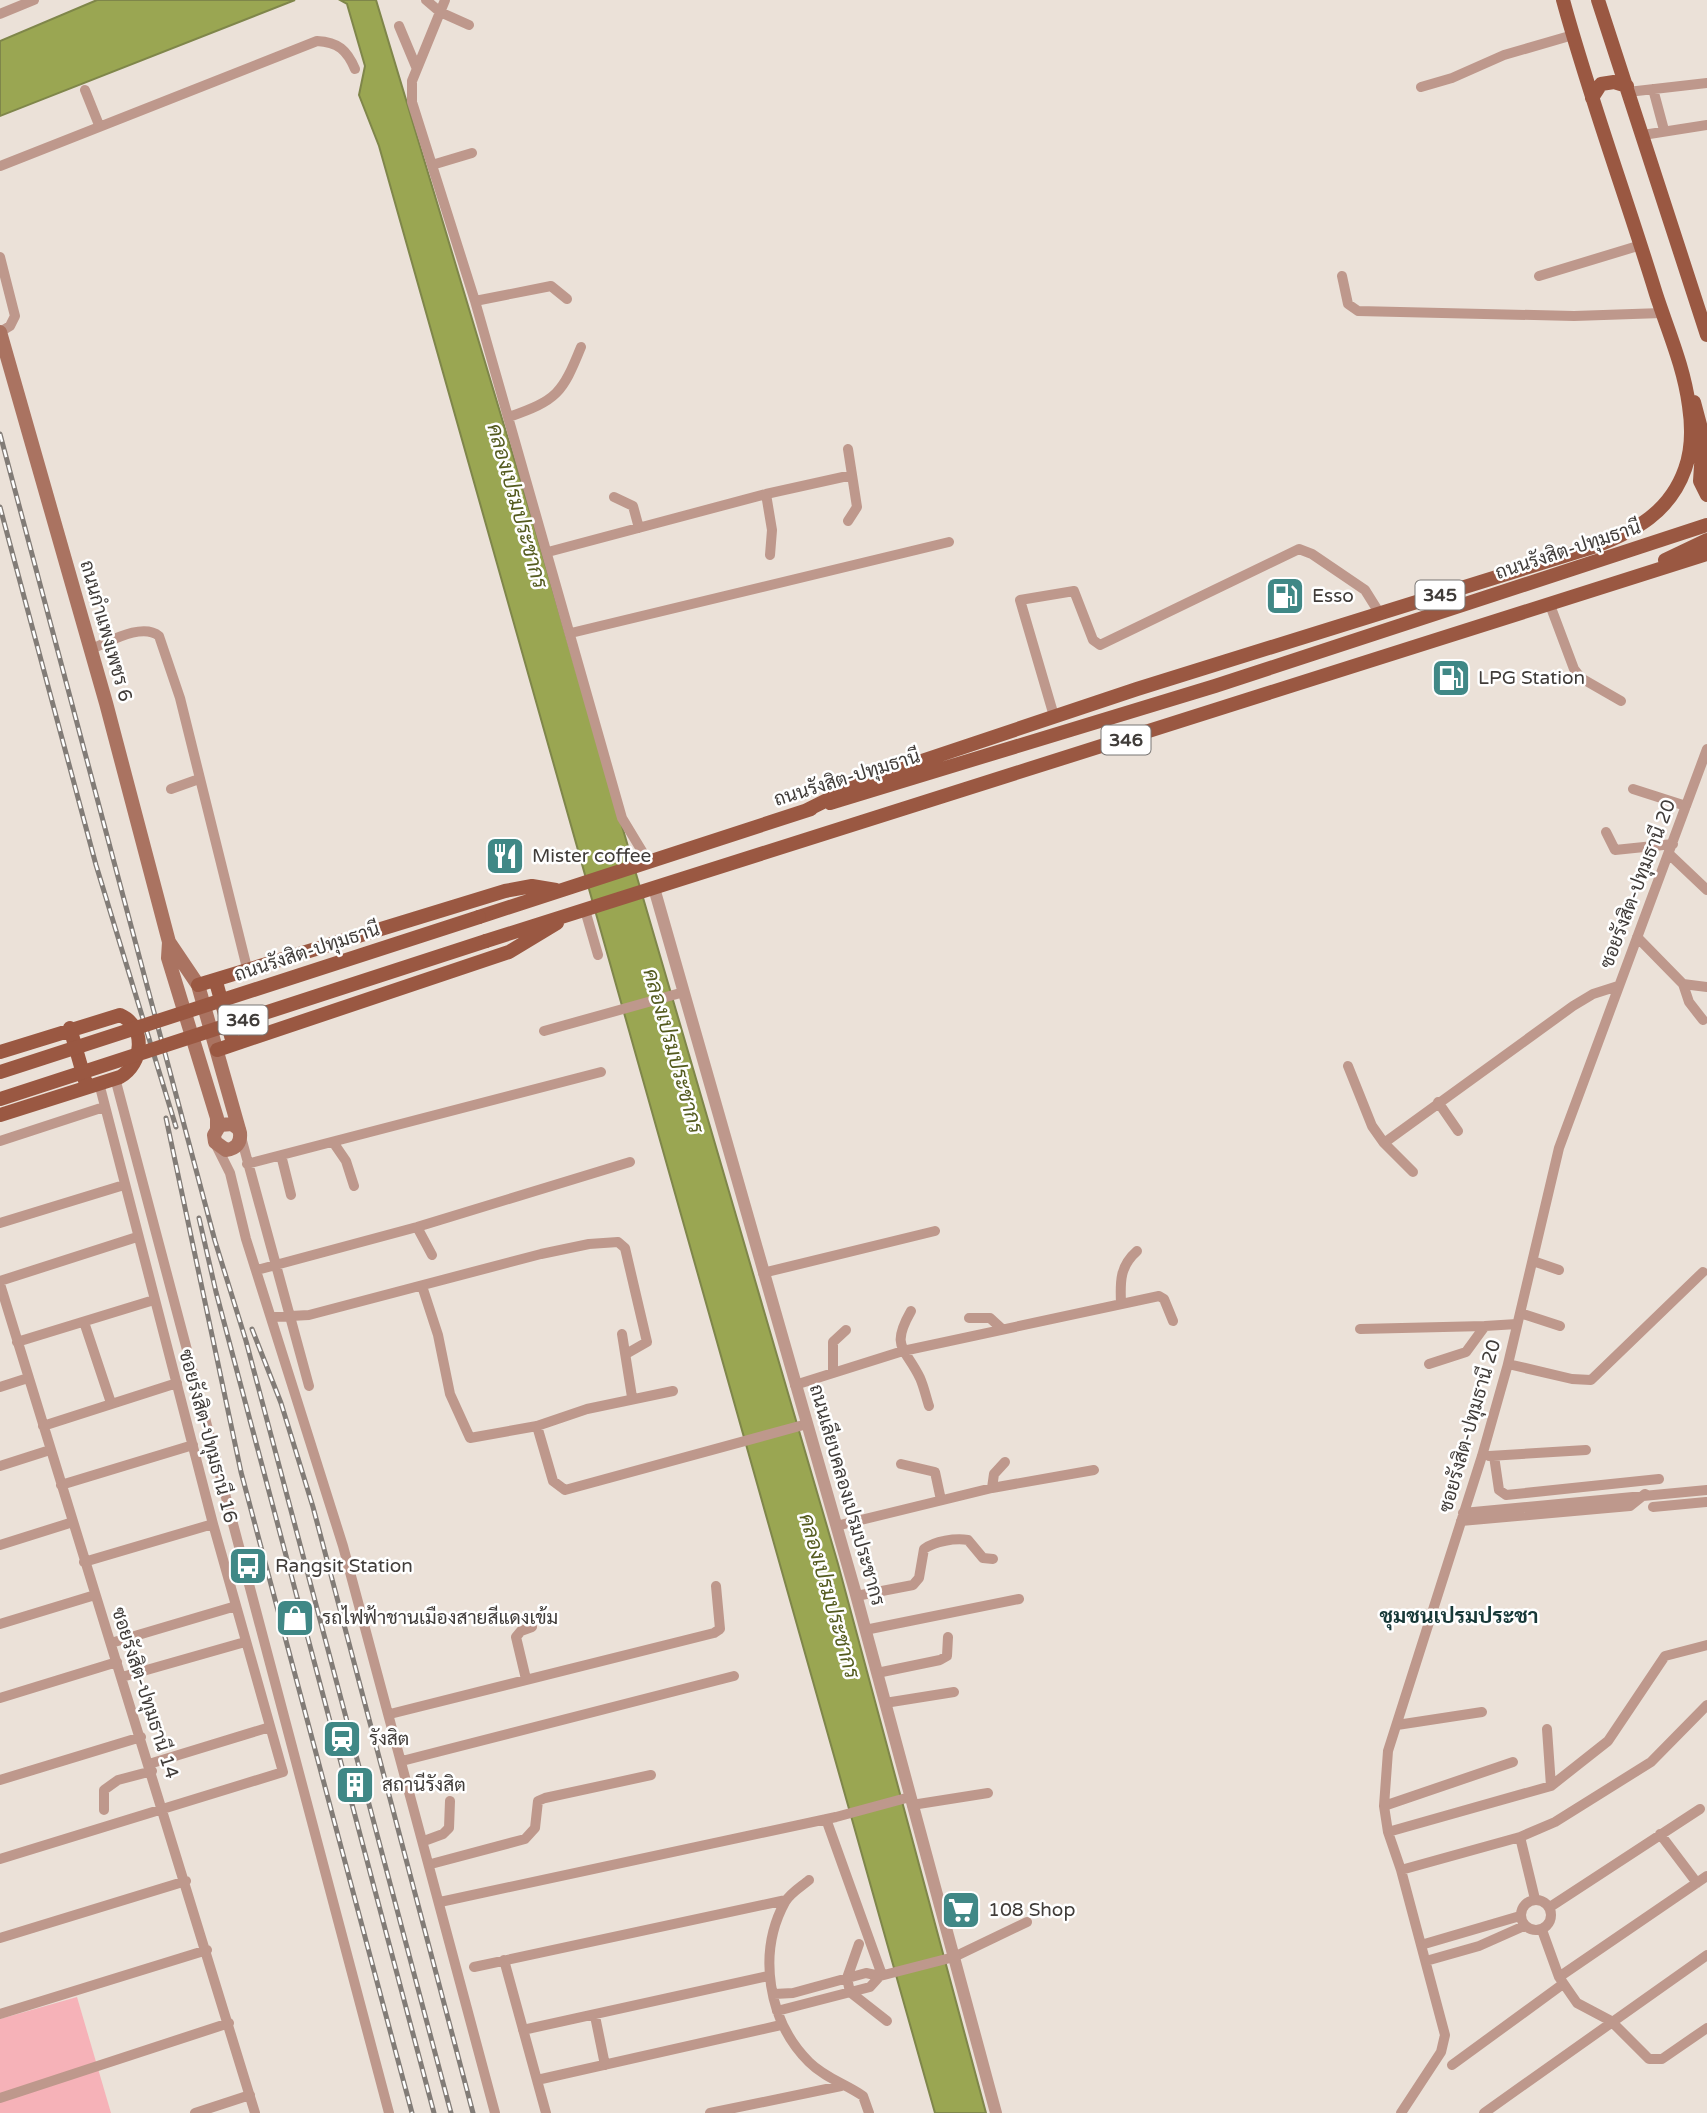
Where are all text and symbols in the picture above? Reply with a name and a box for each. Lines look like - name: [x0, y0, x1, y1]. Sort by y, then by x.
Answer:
- water label: คลองเปรมประชากร: [482, 421, 553, 592]
- street label: ถนนรังสิต-ปทุมธานี: [1492, 514, 1644, 585]
- street label: ถนนกำแพงเพชร 6: [75, 558, 137, 704]
- fuel station icon: Esso: [1264, 575, 1306, 617]
- road number: 345: [1416, 580, 1464, 610]
- place label: Esso: [1312, 585, 1354, 607]
- fuel station icon: LPG Station: [1430, 657, 1472, 699]
- place label: LPG Station: [1478, 667, 1585, 689]
- road number: 346: [1102, 726, 1150, 754]
- street label: ถนนรังสิต-ปทุมธานี: [771, 743, 923, 812]
- street label: ซอยรังสิต-ปทุมธานี 20: [1594, 796, 1681, 972]
- restaurant icon: Mister coffee: [484, 835, 526, 877]
- place label: Mister coffee: [532, 845, 651, 867]
- street label: ถนนรังสิต-ปทุมธานี: [231, 916, 383, 987]
- water label: คลองเปรมประชากร: [638, 966, 709, 1137]
- road number: 346: [218, 1006, 268, 1035]
- street label: ซอยรังสิต-ปทุมธานี 20: [1433, 1336, 1506, 1515]
- street label: ซอยรังสิต-ปทุมธานี 16: [173, 1346, 244, 1526]
- street label: ถนนเลียบคลองเปรมประชากร: [804, 1382, 890, 1608]
- water label: คลองเปรมประชากร: [793, 1511, 865, 1681]
- bus stop icon: Rangsit Station: [227, 1545, 269, 1587]
- place label: Rangsit Station: [275, 1555, 413, 1577]
- shop icon: รถไฟฟ้าชานเมืองสายสีแดงเข้ม: [274, 1597, 316, 1639]
- street label: ซอยรังสิต-ปทุมธานี 14: [106, 1604, 185, 1782]
- district label: ชุมชนเปรมประชา: [1379, 1604, 1539, 1631]
- place label: รถไฟฟ้าชานเมืองสายสีแดงเข้ม: [322, 1605, 558, 1629]
- station icon: รังสิต: [321, 1718, 363, 1760]
- place label: รังสิต: [369, 1728, 409, 1750]
- building icon: สถานีรังสิต: [334, 1764, 376, 1806]
- place label: สถานีรังสิต: [382, 1772, 466, 1796]
- supermarket icon: 108 Shop: [940, 1889, 982, 1931]
- place label: 108 Shop: [988, 1899, 1075, 1921]

